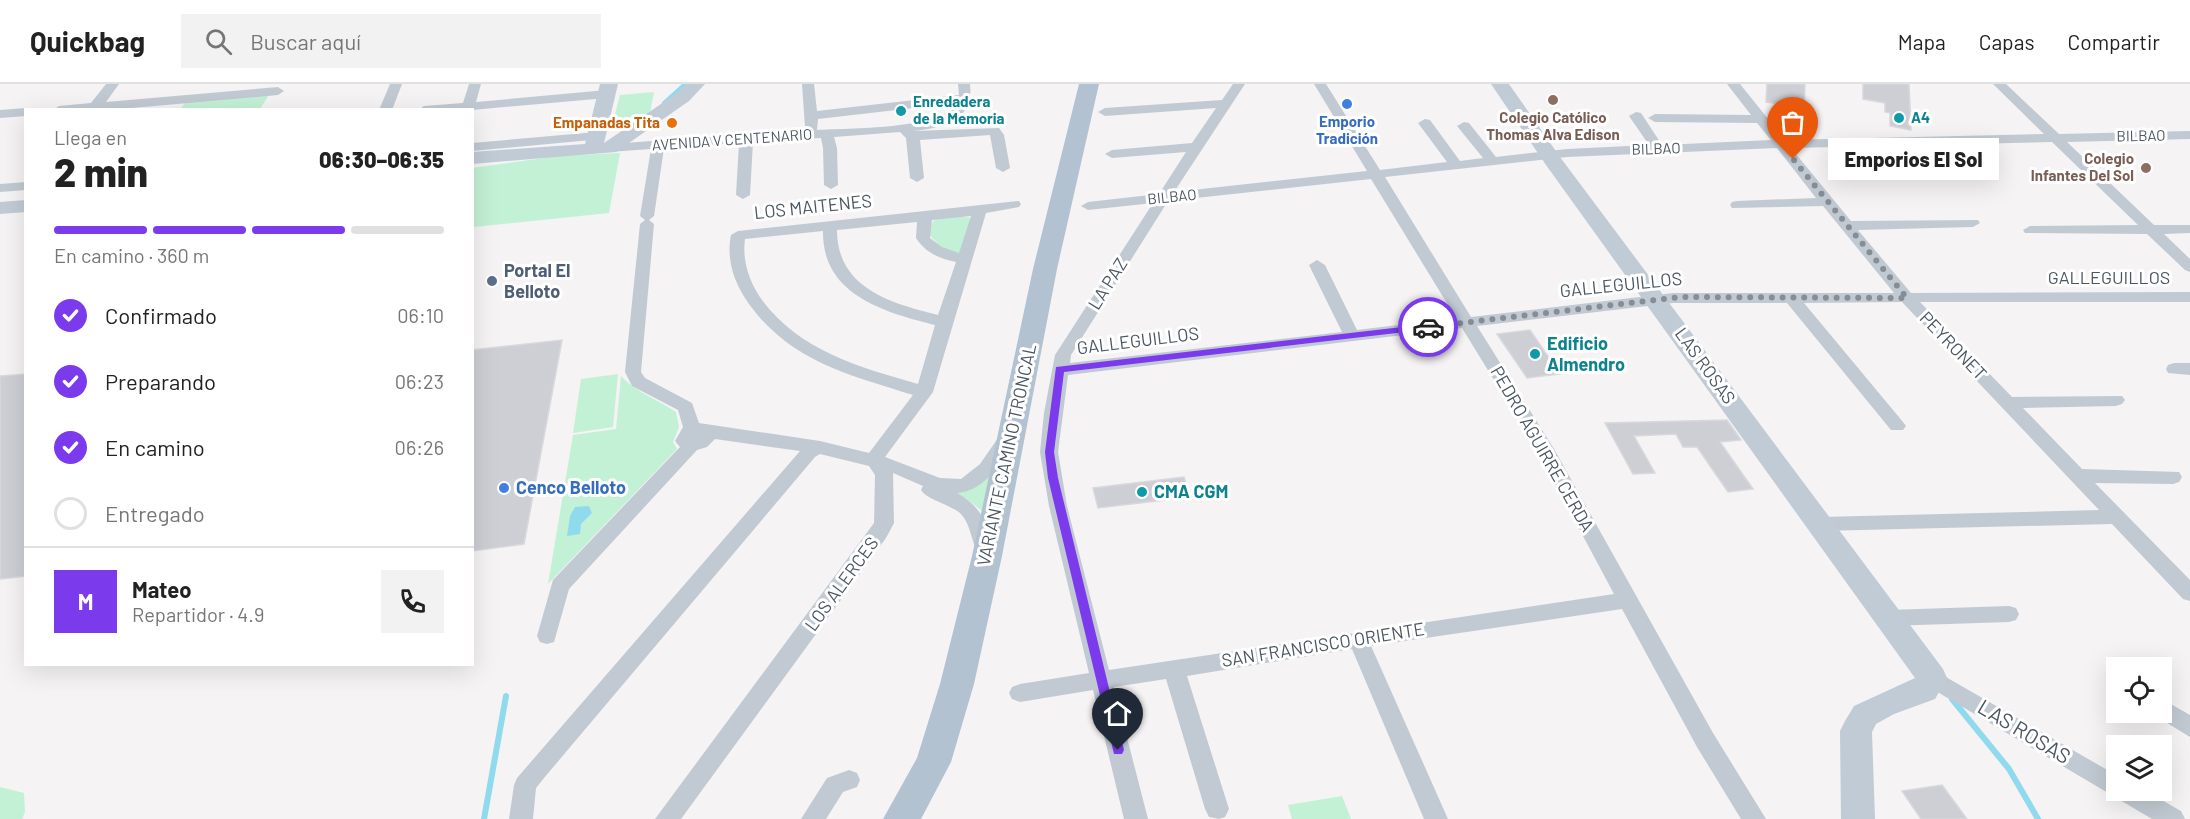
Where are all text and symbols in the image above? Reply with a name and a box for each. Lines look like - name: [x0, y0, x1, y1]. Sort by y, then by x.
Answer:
- search box: [181, 14, 601, 68]
- text: Quickbag: [30, 24, 145, 58]
- icon: search: [202, 25, 235, 58]
- text: Buscar aquí: [250, 28, 361, 54]
- text: Mapa: [1898, 29, 1946, 54]
- text: Capas: [1979, 29, 2035, 54]
- text: Compartir: [2068, 29, 2160, 54]
- place label: Enredadera de la Memoria: [913, 92, 1005, 127]
- marker: Colegio Católico Thomas Alva Edison: [1546, 93, 1560, 107]
- marker: Emporio Tradición: [1340, 97, 1354, 111]
- pin: [1767, 97, 1818, 159]
- marker: Enredadera de la Memoria: [894, 104, 908, 118]
- icon: bag: [1776, 106, 1809, 139]
- place label: Colegio Católico Thomas Alva Edison: [1486, 108, 1620, 143]
- place label: A4: [1911, 108, 1930, 126]
- marker: A4: [1892, 111, 1906, 125]
- place label: Emporio Tradición: [1316, 112, 1378, 147]
- place label: Empanadas Tita: [553, 113, 660, 131]
- marker: Empanadas Tita: [665, 116, 679, 130]
- street label: AVENIDA V CENTENARIO: [651, 124, 813, 154]
- text: Llega en: [54, 125, 127, 149]
- street label: BILBAO: [2116, 126, 2166, 144]
- street label: BILBAO: [1631, 138, 1681, 158]
- callout: Emporios El Sol: [1829, 138, 2000, 180]
- text: 06:30–06:35: [319, 146, 444, 172]
- text: Emporios El Sol: [1845, 147, 1982, 171]
- text: 2 min: [54, 148, 148, 195]
- place label: Colegio Infantes Del Sol: [2031, 149, 2134, 184]
- marker: Colegio Infantes Del Sol: [2139, 161, 2153, 175]
- street label: BILBAO: [1147, 184, 1197, 208]
- street label: LOS MAITENES: [753, 189, 873, 223]
- text: En camino · 360 m: [54, 243, 209, 267]
- street label: LA PAZ: [1083, 253, 1132, 313]
- place label: Portal El Belloto: [504, 259, 571, 302]
- street label: GALLEGUILLOS: [2048, 266, 2170, 288]
- street label: GALLEGUILLOS: [1559, 267, 1683, 301]
- marker: Portal El Belloto: [485, 274, 499, 288]
- courier: [1398, 297, 1458, 357]
- icon: check: [54, 299, 87, 332]
- text: Confirmado: [105, 302, 217, 328]
- text: 06:10: [397, 303, 444, 327]
- street label: PEYRONET: [1916, 306, 1992, 384]
- icon: car: [1412, 311, 1445, 344]
- street label: GALLEGUILLOS: [1076, 322, 1200, 358]
- street label: LAS ROSAS: [1671, 323, 1741, 408]
- place label: Edificio Almendro: [1547, 332, 1625, 375]
- street label: VARIANTE CAMINO TRONCAL: [972, 342, 1040, 568]
- marker: Edificio Almendro: [1528, 347, 1542, 361]
- street label: PEDRO AGUIRRE CERDA: [1486, 362, 1599, 535]
- icon: check: [54, 365, 87, 398]
- text: Preparando: [105, 368, 216, 394]
- text: 06:23: [395, 369, 444, 393]
- icon: check: [54, 431, 87, 464]
- text: En camino: [105, 434, 205, 460]
- text: 06:26: [395, 435, 444, 459]
- place label: Cenco Belloto: [516, 476, 626, 498]
- place label: CMA CGM: [1154, 480, 1228, 502]
- marker: Cenco Belloto: [497, 481, 511, 495]
- marker: CMA CGM: [1135, 485, 1149, 499]
- text: Entregado: [105, 500, 205, 526]
- street label: LOS ALERCES: [800, 532, 883, 635]
- button: phone: [381, 570, 444, 633]
- text: Mateo: [132, 576, 192, 602]
- text: M: [78, 588, 93, 614]
- text: Repartidor · 4.9: [132, 602, 264, 626]
- street label: SAN FRANCISCO ORIENTE: [1220, 617, 1426, 671]
- map controls: [2106, 657, 2172, 801]
- button: locate: [2106, 657, 2172, 723]
- pin: [1092, 688, 1143, 750]
- street label: LAS ROSAS: [1974, 693, 2076, 768]
- icon: home: [1101, 697, 1134, 730]
- button: layers: [2106, 735, 2172, 801]

